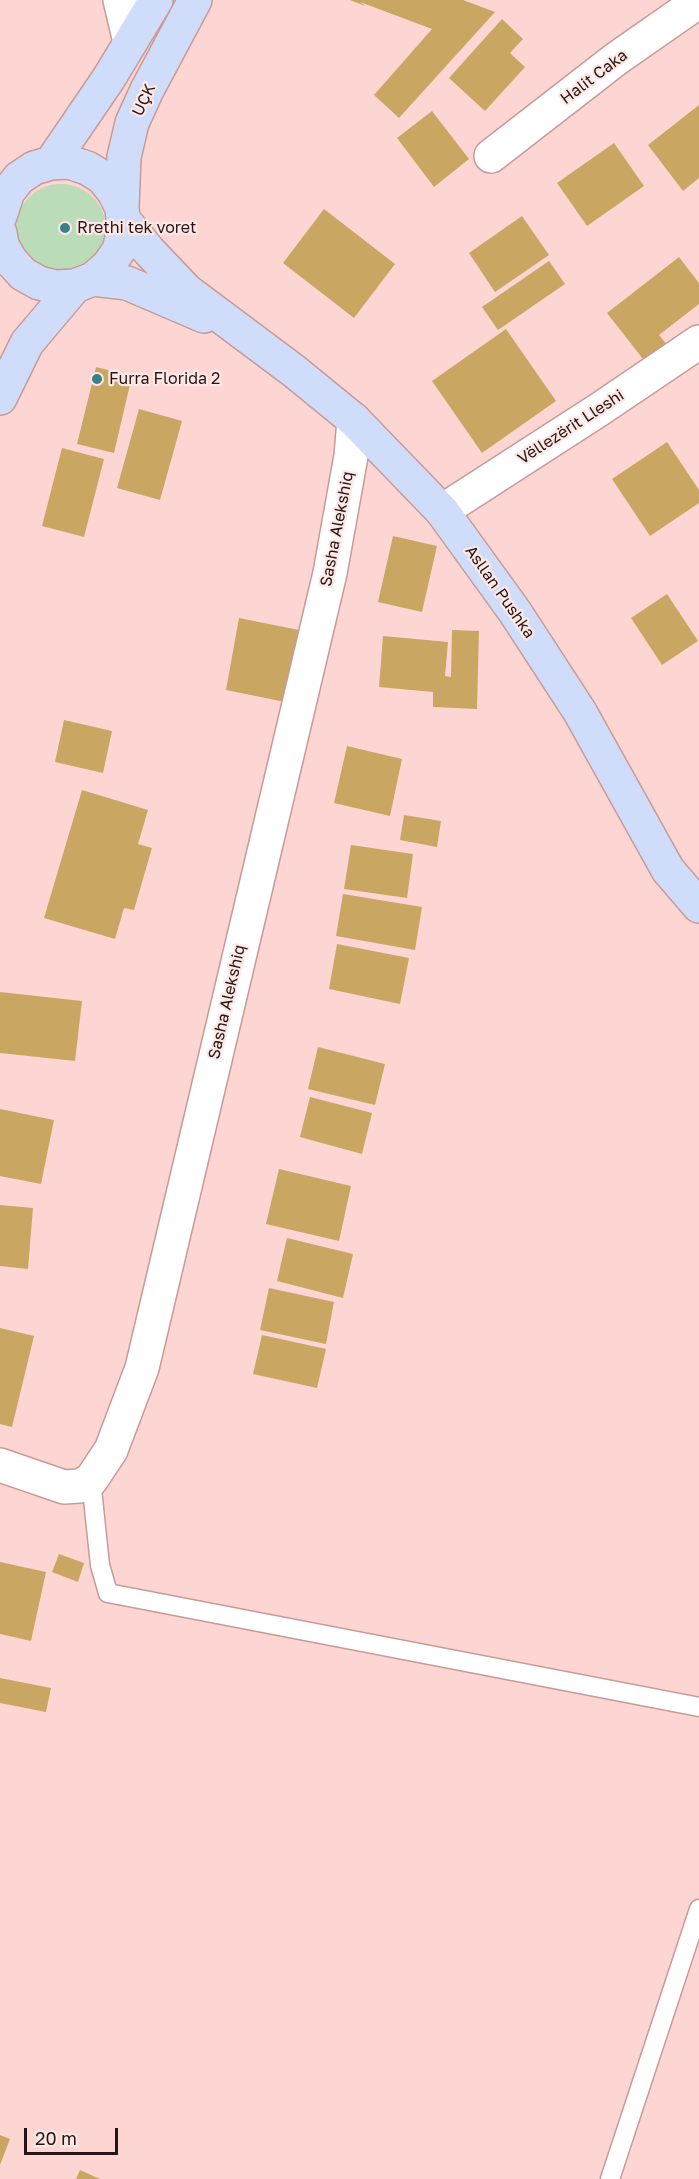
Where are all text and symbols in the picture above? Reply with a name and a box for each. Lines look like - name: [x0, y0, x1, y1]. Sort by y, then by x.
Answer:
- street label: Halit Caka: [557, 46, 631, 108]
- street label: UÇK: [128, 81, 160, 119]
- place label: Rrethi tek voret: [77, 218, 196, 238]
- marker: Rrethi tek voret: [58, 221, 72, 235]
- place label: Furra Florida 2: [109, 369, 220, 389]
- marker: Furra Florida 2: [90, 372, 104, 386]
- street label: Vëllezërit Lleshi: [514, 386, 628, 468]
- street label: Sasha Alekshiq: [316, 470, 358, 588]
- street label: Asllan Pushka: [461, 542, 539, 642]
- street label: Sasha Alekshiq: [205, 943, 249, 1061]
- scale bar: [27, 2116, 122, 2154]
- text: 20 m: [35, 2127, 77, 2149]

